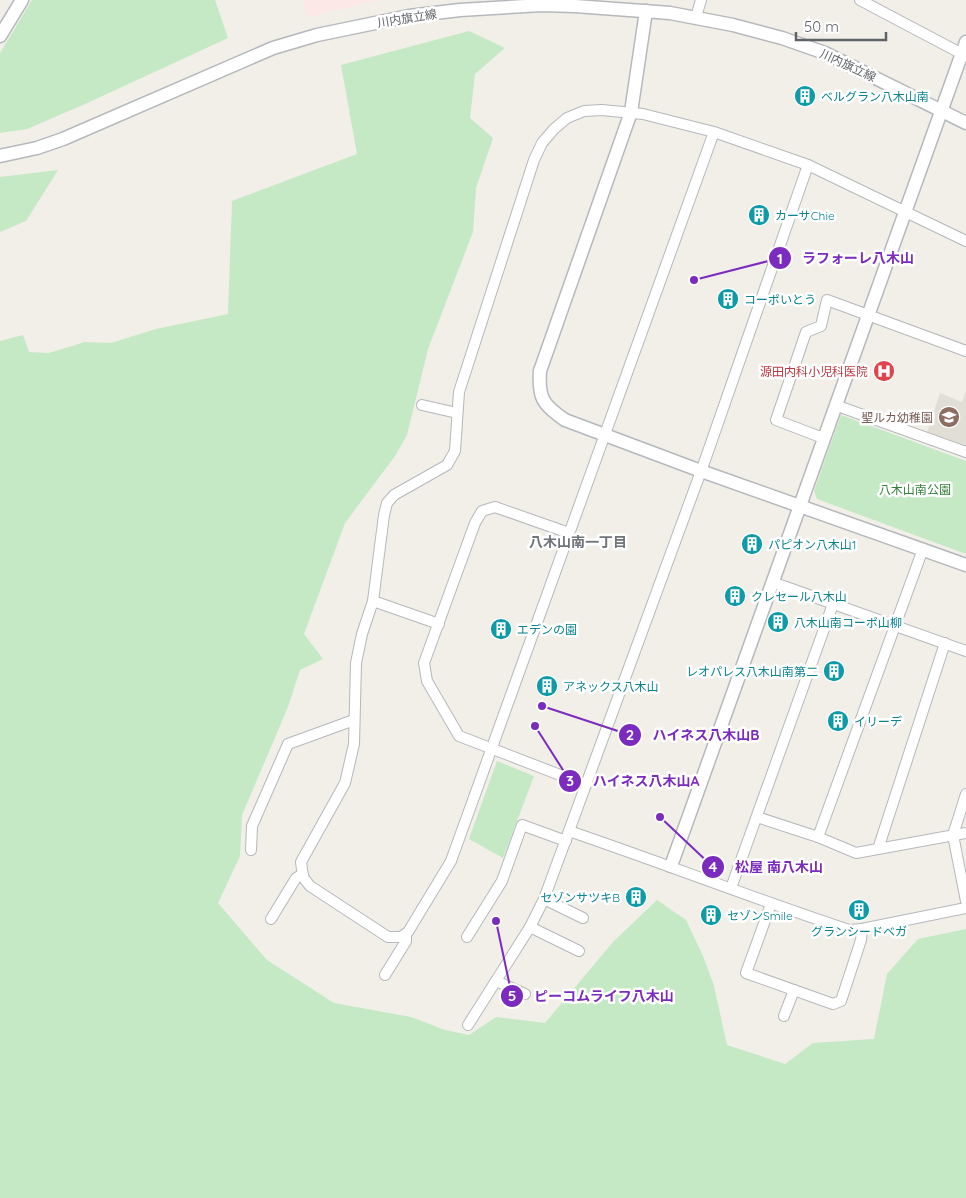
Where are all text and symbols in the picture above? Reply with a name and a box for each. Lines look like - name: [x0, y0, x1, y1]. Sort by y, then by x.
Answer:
- street label: 川内旗立線: [376, 6, 438, 30]
- scale bar: [796, 10, 886, 42]
- text: 50 m: [804, 17, 839, 36]
- street label: 川内旗立線: [818, 46, 878, 84]
- building icon: ベルグラン八木山南: [793, 84, 817, 108]
- place label: ベルグラン八木山南: [821, 89, 929, 104]
- building icon: カーサChie: [747, 203, 771, 227]
- place label: カーサChie: [775, 208, 835, 223]
- callout: ラフォーレ八木山: [767, 244, 924, 273]
- text: 1: [777, 249, 783, 268]
- text: ラフォーレ八木山: [802, 249, 914, 267]
- building icon: コーポいとう: [716, 287, 740, 311]
- place label: コーポいとう: [744, 292, 816, 307]
- hospital icon: 源田内科小児科医院: [872, 359, 896, 383]
- place label: 源田内科小児科医院: [760, 364, 868, 379]
- school or university icon: 聖ルカ幼稚園: [937, 405, 961, 429]
- place label: 聖ルカ幼稚園: [861, 410, 933, 425]
- park label: 八木山南公園: [879, 482, 951, 497]
- building icon: パピオン八木山1: [740, 532, 764, 556]
- district label: 八木山南一丁目: [529, 533, 627, 551]
- place label: パピオン八木山1: [768, 537, 856, 552]
- building icon: クレセール八木山: [723, 584, 747, 608]
- place label: クレセール八木山: [751, 589, 847, 604]
- building icon: 八木山南コーポ山柳: [766, 610, 790, 634]
- place label: 八木山南コーポ山柳: [794, 615, 902, 630]
- building icon: エデンの園: [489, 617, 513, 641]
- place label: エデンの園: [517, 622, 577, 637]
- building icon: レオパレス八木山南第二: [822, 659, 846, 683]
- place label: レオパレス八木山南第二: [686, 664, 818, 679]
- building icon: アネックス八木山: [535, 674, 559, 698]
- place label: アネックス八木山: [563, 679, 659, 694]
- building icon: イリーデ: [826, 709, 850, 733]
- place label: イリーデ: [854, 714, 902, 729]
- callout: ハイネス八木山B: [617, 720, 769, 749]
- text: 2: [626, 725, 634, 744]
- text: ハイネス八木山B: [653, 726, 759, 744]
- callout: ハイネス八木山A: [558, 767, 710, 796]
- text: 3: [566, 771, 574, 790]
- text: ハイネス八木山A: [593, 772, 699, 790]
- callout: 松屋 南八木山: [700, 852, 833, 881]
- text: 4: [709, 857, 718, 876]
- text: 松屋 南八木山: [735, 858, 823, 876]
- building icon: セゾンサツキB: [624, 885, 648, 909]
- place label: セゾンサツキB: [540, 890, 620, 905]
- building icon: グランシードベガ: [847, 898, 871, 922]
- building icon: セゾンSmile: [699, 903, 723, 927]
- place label: セゾンSmile: [727, 908, 793, 923]
- place label: グランシードベガ: [811, 924, 907, 939]
- callout: ピーコムライフ八木山: [499, 981, 684, 1010]
- text: 5: [508, 986, 516, 1005]
- text: ピーコムライフ八木山: [534, 987, 674, 1005]

